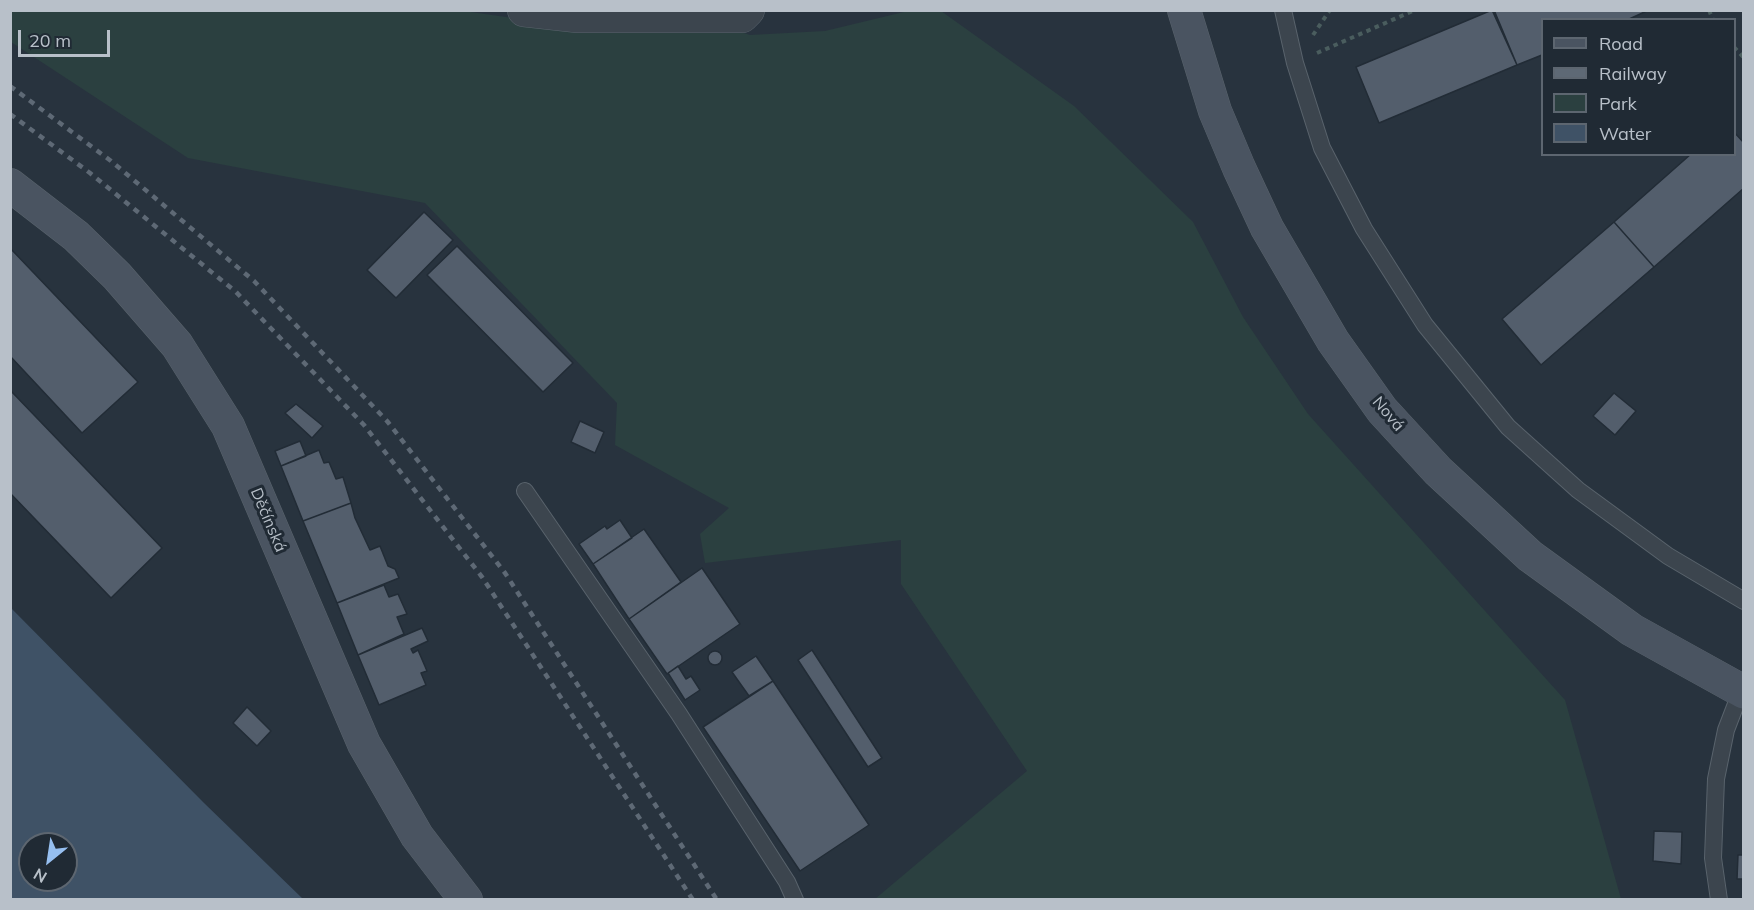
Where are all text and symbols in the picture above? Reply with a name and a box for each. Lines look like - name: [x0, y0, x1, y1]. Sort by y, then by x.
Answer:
- scale bar: [21, 18, 112, 56]
- legend: [1541, 18, 1736, 156]
- text: 20 m: [29, 29, 71, 52]
- text: Road: [1599, 32, 1643, 55]
- text: Railway: [1599, 62, 1667, 85]
- text: Park: [1599, 92, 1637, 115]
- text: Water: [1599, 122, 1651, 145]
- street label: Nová: [1368, 393, 1408, 435]
- street label: Děčínská: [246, 485, 290, 555]
- north arrow: [18, 832, 78, 892]
- text: N: [30, 864, 50, 888]

